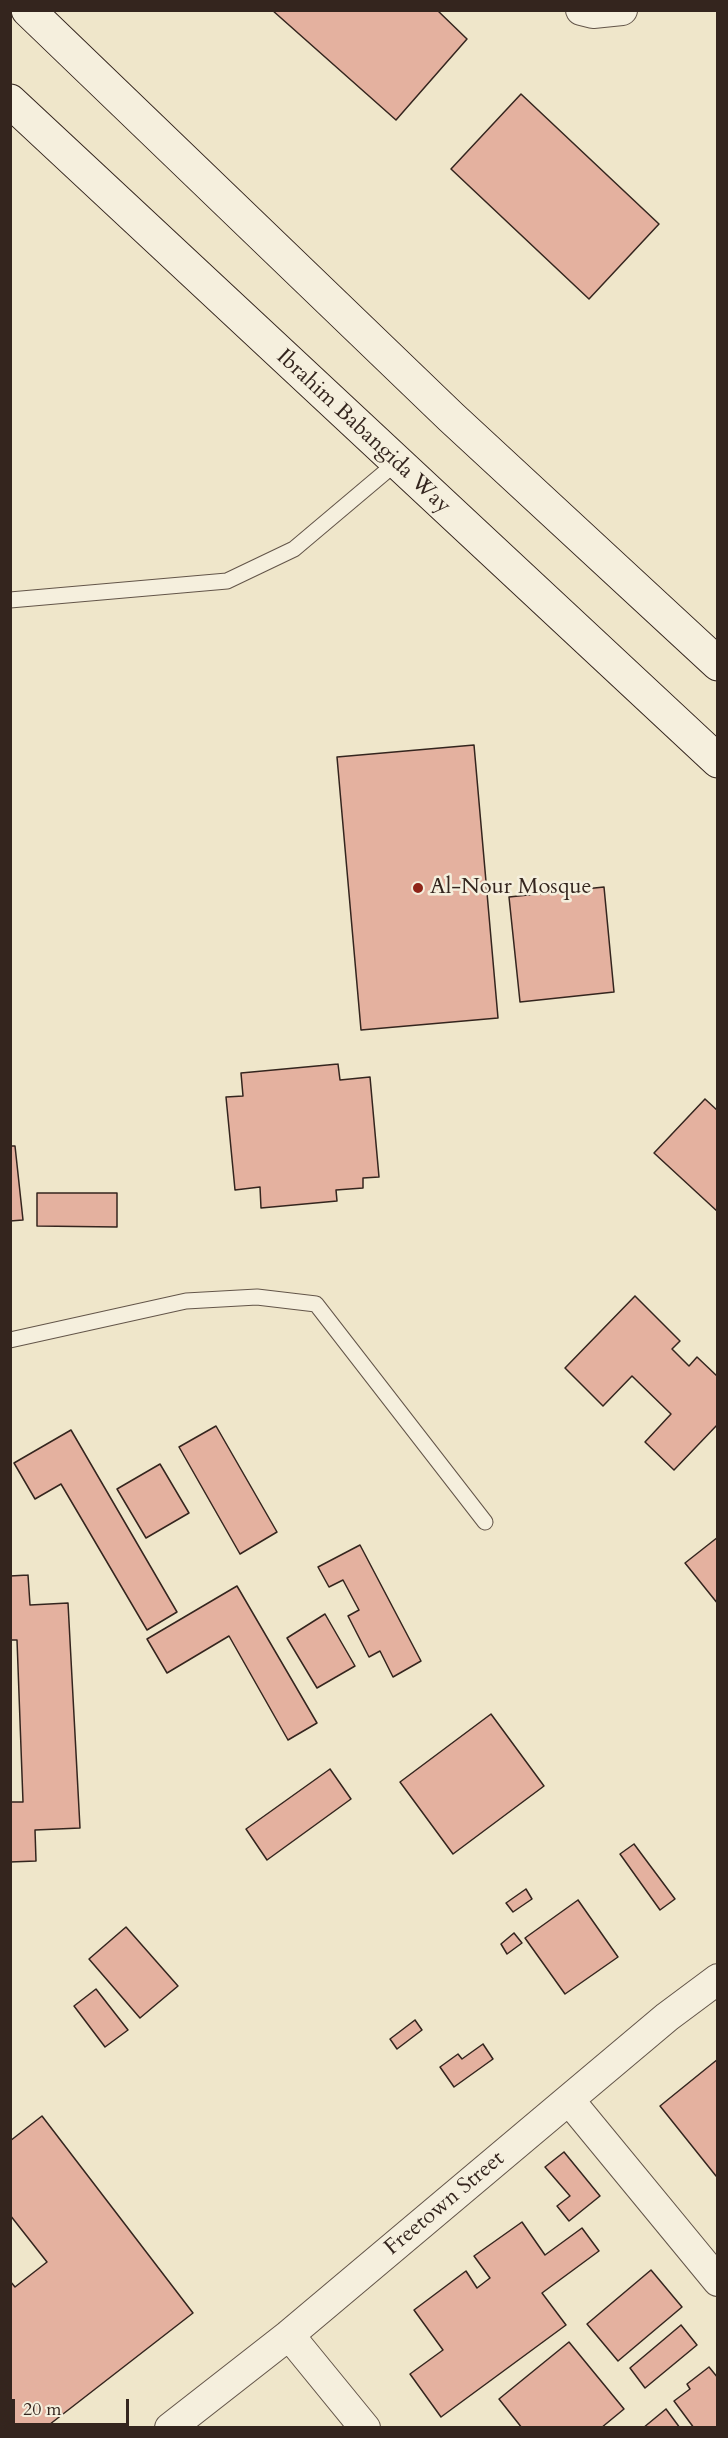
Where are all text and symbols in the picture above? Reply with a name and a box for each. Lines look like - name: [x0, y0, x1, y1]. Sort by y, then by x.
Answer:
- street label: Ibrahim Babangida Way: [270, 344, 456, 520]
- place label: Al-Nour Mosque: [430, 875, 592, 901]
- marker: Al-Nour Mosque: [411, 881, 425, 895]
- street label: Freetown Street: [380, 2146, 510, 2262]
- scale bar: [15, 2387, 132, 2425]
- text: 20 m: [23, 2397, 62, 2422]

